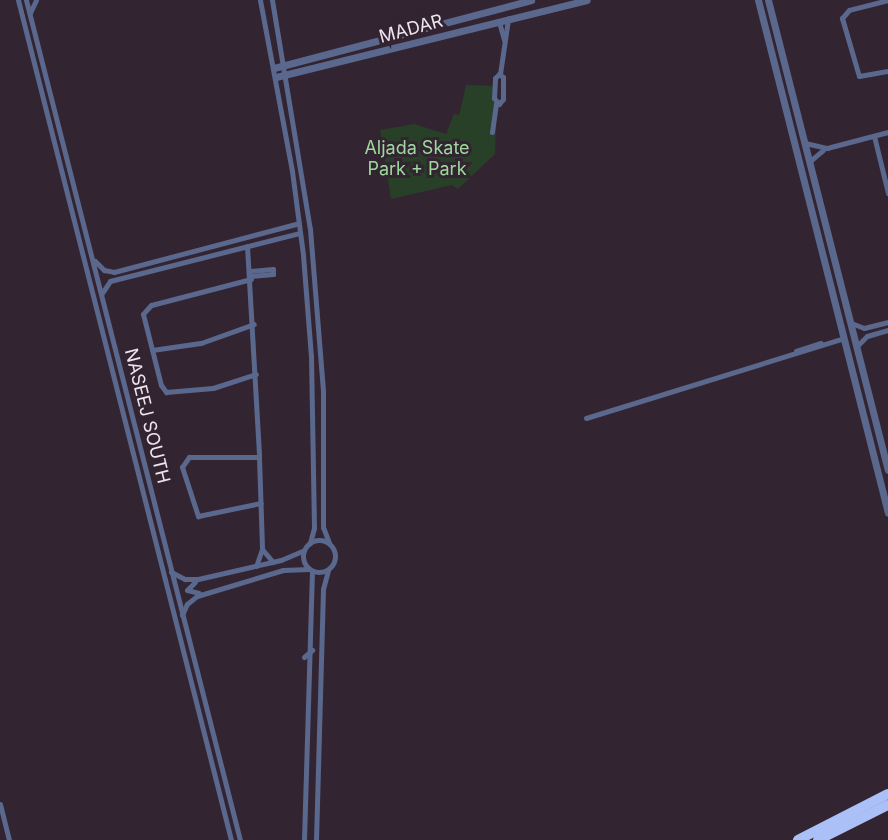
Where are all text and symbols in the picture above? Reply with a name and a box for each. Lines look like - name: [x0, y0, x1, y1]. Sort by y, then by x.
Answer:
- street label: MADAR: [377, 10, 445, 48]
- park label: Aljada Skate Park + Park: [364, 138, 470, 180]
- street label: NASEEJ SOUTH: [120, 346, 174, 486]

